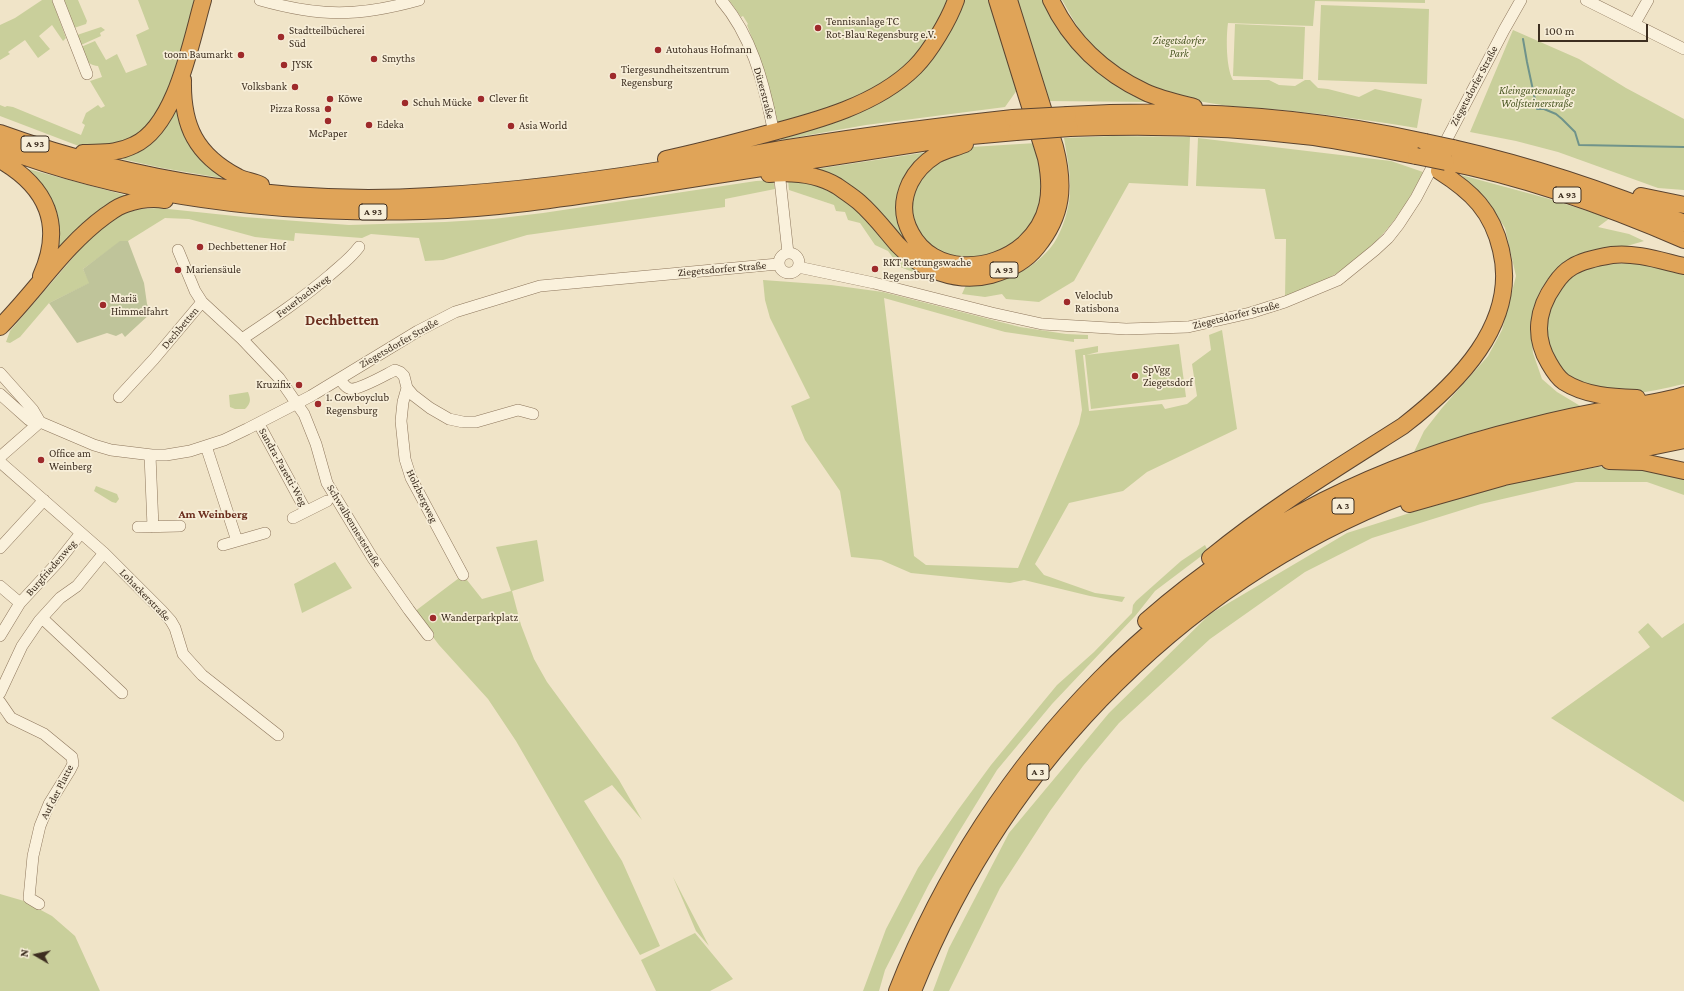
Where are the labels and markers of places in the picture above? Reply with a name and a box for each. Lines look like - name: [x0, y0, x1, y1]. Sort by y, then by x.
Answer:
- place label: Tennisanlage TC Rot-Blau Regensburg e.V.: [826, 15, 936, 41]
- marker: Tennisanlage TC Rot-Blau Regensburg e.V.: [813, 23, 823, 33]
- place label: Stadtteilbücherei Süd: [289, 24, 365, 50]
- marker: Stadtteilbücherei Süd: [276, 32, 286, 42]
- place label: Autohaus Hofmann: [666, 43, 752, 57]
- marker: Autohaus Hofmann: [653, 45, 663, 55]
- place label: toom Baumarkt: [164, 48, 233, 62]
- marker: toom Baumarkt: [236, 50, 246, 60]
- place label: Smyths: [382, 52, 415, 66]
- marker: Smyths: [369, 54, 379, 64]
- place label: JYSK: [292, 58, 312, 72]
- marker: JYSK: [279, 60, 289, 70]
- place label: Tiergesundheitszentrum Regensburg: [621, 63, 729, 89]
- marker: Tiergesundheitszentrum Regensburg: [608, 71, 618, 81]
- place label: Volksbank: [241, 80, 287, 94]
- marker: Volksbank: [290, 82, 300, 92]
- place label: Köwe: [338, 92, 362, 106]
- place label: Clever fit: [489, 92, 528, 106]
- marker: Köwe: [325, 94, 335, 104]
- marker: Clever fit: [476, 94, 486, 104]
- place label: Schuh Mücke: [413, 96, 472, 110]
- marker: Schuh Mücke: [400, 98, 410, 108]
- place label: Pizza Rossa: [270, 102, 320, 116]
- marker: Pizza Rossa: [323, 104, 333, 114]
- marker: McPaper: [323, 116, 333, 126]
- place label: Edeka: [377, 118, 404, 132]
- place label: Asia World: [519, 119, 567, 133]
- marker: Edeka: [364, 120, 374, 130]
- marker: Asia World: [506, 121, 516, 131]
- place label: McPaper: [309, 127, 347, 141]
- place label: Dechbettener Hof: [208, 240, 286, 254]
- marker: Dechbettener Hof: [195, 242, 205, 252]
- place label: RKT Rettungswache Regensburg: [883, 256, 971, 282]
- place label: Mariensäule: [186, 263, 241, 277]
- marker: RKT Rettungswache Regensburg: [870, 264, 880, 274]
- marker: Mariensäule: [173, 265, 183, 275]
- place label: Veloclub Ratisbona: [1075, 289, 1119, 315]
- place label: Mariä Himmelfahrt: [111, 292, 168, 318]
- marker: Veloclub Ratisbona: [1062, 297, 1072, 307]
- marker: Mariä Himmelfahrt: [98, 300, 108, 310]
- place label: SpVgg Ziegetsdorf: [1143, 363, 1193, 389]
- marker: SpVgg Ziegetsdorf: [1130, 371, 1140, 381]
- place label: Kruzifix: [256, 378, 291, 392]
- marker: Kruzifix: [294, 380, 304, 390]
- place label: 1. Cowboyclub Regensburg: [326, 391, 389, 417]
- marker: 1. Cowboyclub Regensburg: [313, 399, 323, 409]
- place label: Office am Weinberg: [49, 447, 92, 473]
- marker: Office am Weinberg: [36, 455, 46, 465]
- place label: Wanderparkplatz: [441, 611, 518, 625]
- marker: Wanderparkplatz: [428, 613, 438, 623]

